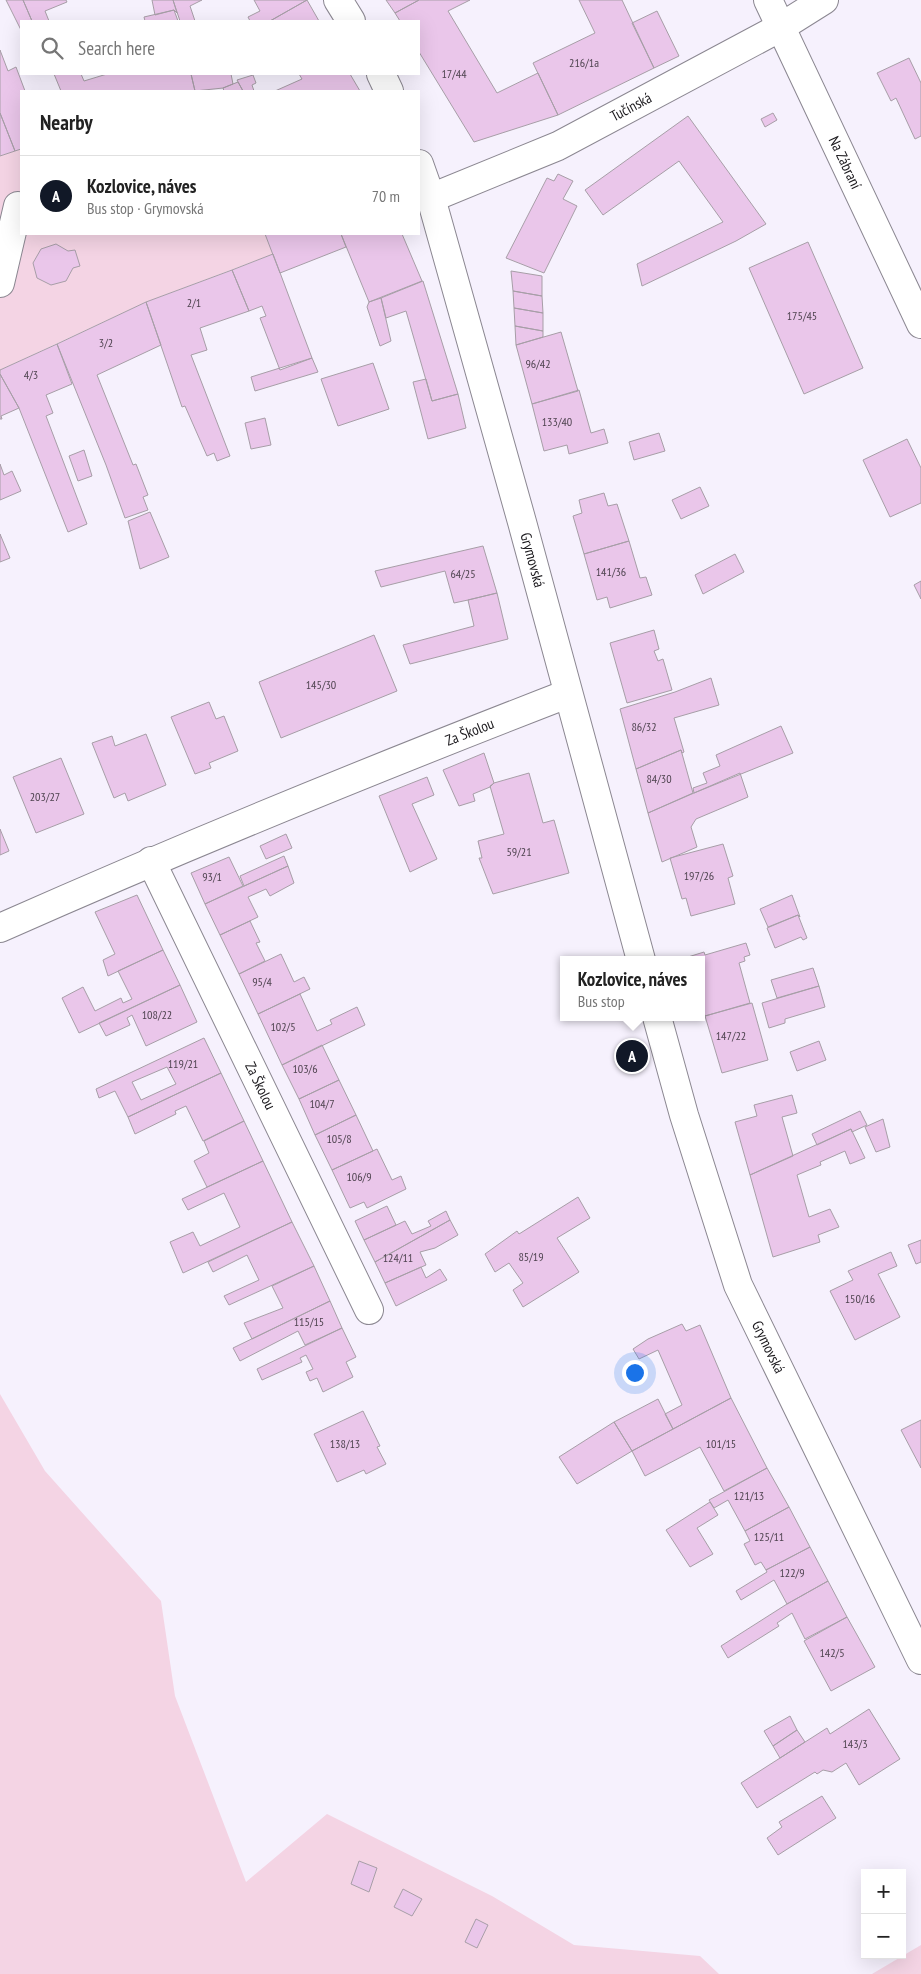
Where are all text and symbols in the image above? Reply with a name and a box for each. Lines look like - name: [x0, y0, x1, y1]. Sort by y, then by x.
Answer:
- search box: [20, 20, 420, 75]
- icon: search: [38, 34, 66, 62]
- text: Search here: [78, 36, 155, 60]
- house number: 216/1a: [569, 55, 599, 70]
- house number: 17/44: [441, 66, 467, 81]
- street label: Tučínská: [607, 88, 655, 125]
- text: Nearby: [40, 109, 93, 136]
- street label: Na Zábraní: [825, 133, 866, 193]
- text: Kozlovice, náves: [87, 174, 196, 198]
- text: A: [52, 186, 60, 206]
- text: 70 m: [372, 186, 400, 206]
- text: Bus stop · Grymovská: [87, 198, 204, 218]
- house number: 2/1: [187, 295, 201, 310]
- house number: 175/45: [787, 308, 817, 323]
- house number: 3/2: [99, 335, 113, 350]
- house number: 96/42: [525, 356, 551, 371]
- house number: 4/3: [24, 367, 38, 382]
- house number: 133/40: [542, 414, 572, 429]
- street label: Grymovská: [516, 530, 549, 589]
- house number: 141/36: [596, 564, 626, 579]
- house number: 64/25: [450, 566, 476, 581]
- house number: 145/30: [306, 677, 336, 692]
- street label: Za Školou: [442, 713, 497, 750]
- house number: 86/32: [631, 719, 657, 734]
- house number: 84/30: [646, 771, 672, 786]
- house number: 203/27: [30, 789, 60, 804]
- house number: 59/21: [506, 844, 532, 859]
- house number: 197/26: [684, 868, 714, 883]
- house number: 93/1: [202, 869, 222, 884]
- popup: [560, 956, 705, 1021]
- text: Kozlovice, náves: [578, 967, 687, 991]
- house number: 95/4: [252, 974, 272, 989]
- text: Bus stop: [578, 991, 625, 1011]
- house number: 108/22: [142, 1007, 172, 1022]
- house number: 102/5: [270, 1019, 296, 1034]
- house number: 147/22: [716, 1028, 746, 1043]
- pin: A: [616, 1037, 648, 1075]
- house number: 119/21: [168, 1056, 198, 1071]
- street label: Za Školou: [241, 1059, 280, 1113]
- house number: 103/6: [292, 1061, 318, 1076]
- house number: 104/7: [309, 1096, 335, 1111]
- house number: 105/8: [326, 1131, 352, 1146]
- house number: 106/9: [346, 1169, 372, 1184]
- house number: 85/19: [518, 1249, 544, 1264]
- house number: 124/11: [383, 1250, 413, 1265]
- house number: 150/16: [845, 1291, 875, 1306]
- house number: 115/15: [294, 1314, 324, 1329]
- street label: Grymovská: [748, 1317, 790, 1376]
- your location: [622, 1360, 648, 1386]
- house number: 138/13: [330, 1436, 360, 1451]
- house number: 101/15: [706, 1436, 736, 1451]
- house number: 121/13: [734, 1488, 764, 1503]
- house number: 125/11: [754, 1529, 784, 1544]
- house number: 122/9: [779, 1565, 805, 1580]
- house number: 142/5: [819, 1645, 845, 1660]
- house number: 143/3: [842, 1736, 868, 1751]
- map controls: [861, 1869, 906, 1959]
- button: +: [861, 1869, 906, 1914]
- button: −: [861, 1914, 906, 1959]

